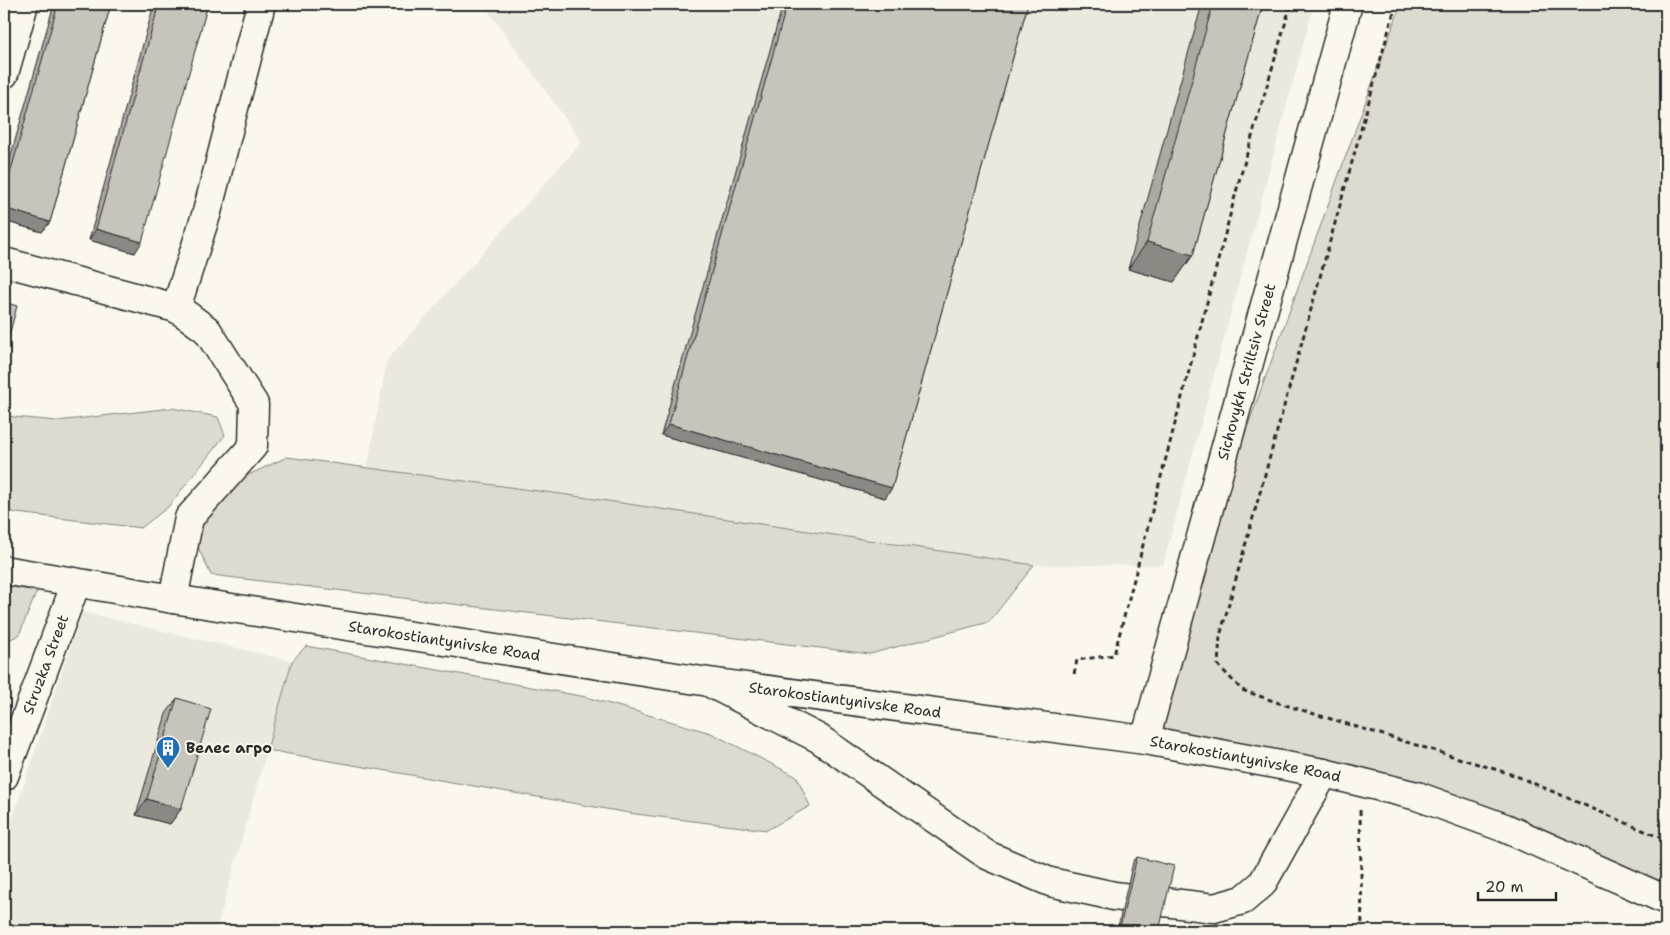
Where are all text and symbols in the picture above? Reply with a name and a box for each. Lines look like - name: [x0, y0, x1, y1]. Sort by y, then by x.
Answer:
- street label: Sichovykh Striltsiv Street: [1213, 281, 1280, 462]
- street label: Struzka Street: [18, 612, 73, 717]
- street label: Starokostiantynivske Road: [347, 616, 542, 666]
- street label: Starokostiantynivske Road: [747, 677, 943, 723]
- street label: Starokostiantynivske Road: [1148, 731, 1344, 787]
- building icon: Велес агро: [155, 735, 181, 769]
- place label: Велес агро: [186, 738, 272, 758]
- scale bar: [1478, 870, 1555, 902]
- text: 20 m: [1485, 877, 1524, 897]

